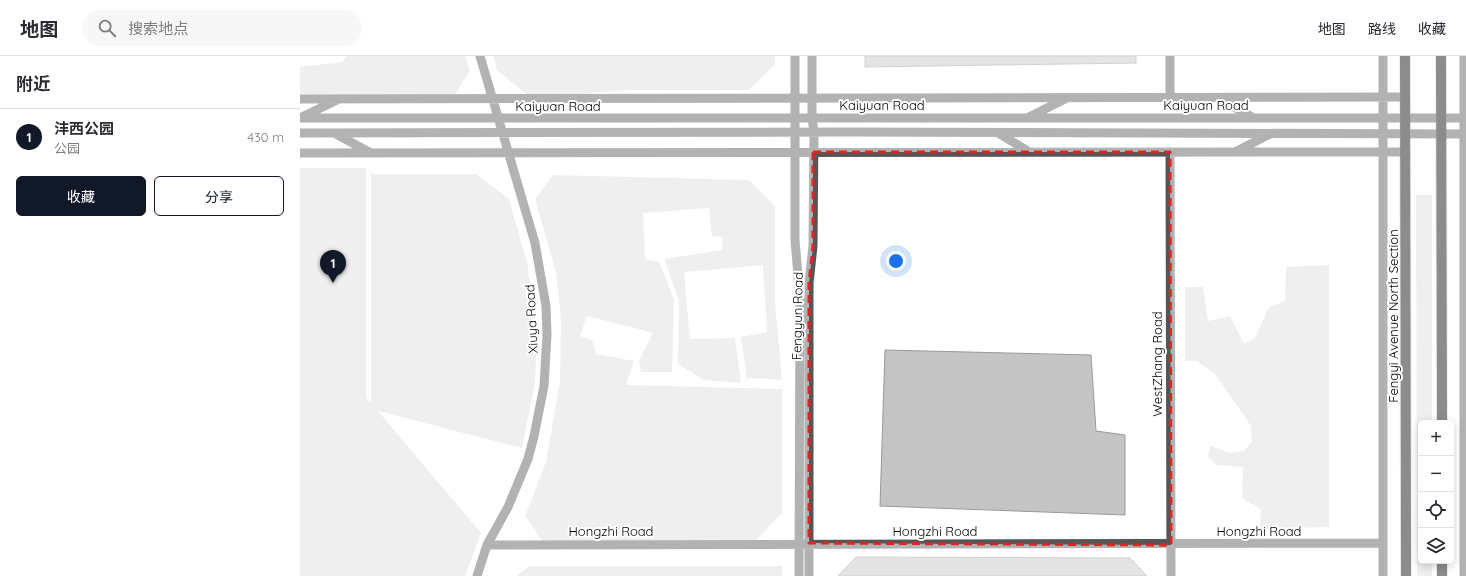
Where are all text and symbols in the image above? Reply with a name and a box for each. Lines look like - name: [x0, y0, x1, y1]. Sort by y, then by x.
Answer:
- search box: [82, 10, 362, 46]
- text: 地图: [20, 17, 58, 41]
- icon: search: [96, 17, 118, 39]
- text: 搜索地点: [128, 19, 188, 38]
- text: 地图: [1318, 20, 1346, 38]
- text: 路线: [1368, 20, 1396, 38]
- text: 收藏: [1418, 20, 1446, 38]
- text: 附近: [16, 73, 50, 94]
- street label: Kaiyuan Road: [839, 97, 925, 113]
- street label: Kaiyuan Road: [1163, 97, 1249, 113]
- street label: Kaiyuan Road: [515, 98, 601, 114]
- text: 沣西公园: [54, 119, 114, 138]
- text: 1: [26, 129, 32, 145]
- text: 430 m: [247, 129, 284, 145]
- text: 公园: [54, 140, 80, 156]
- button: 收藏: [16, 176, 146, 216]
- button: 分享: [154, 176, 284, 216]
- street label: Fengyi Avenue North Section: [1385, 229, 1401, 403]
- pin: 1: [320, 250, 346, 283]
- your location: [886, 251, 906, 271]
- street label: Fengyun Road: [788, 272, 806, 360]
- street label: Xiuya Road: [521, 284, 541, 354]
- street label: WestZhang Road: [1149, 311, 1165, 417]
- map controls: [1418, 420, 1454, 564]
- button: +: [1418, 420, 1454, 456]
- button: −: [1418, 456, 1454, 492]
- button: locate: [1418, 492, 1454, 528]
- street label: Hongzhi Road: [568, 523, 654, 539]
- street label: Hongzhi Road: [892, 523, 978, 539]
- street label: Hongzhi Road: [1216, 523, 1302, 539]
- button: layers: [1418, 528, 1454, 564]

